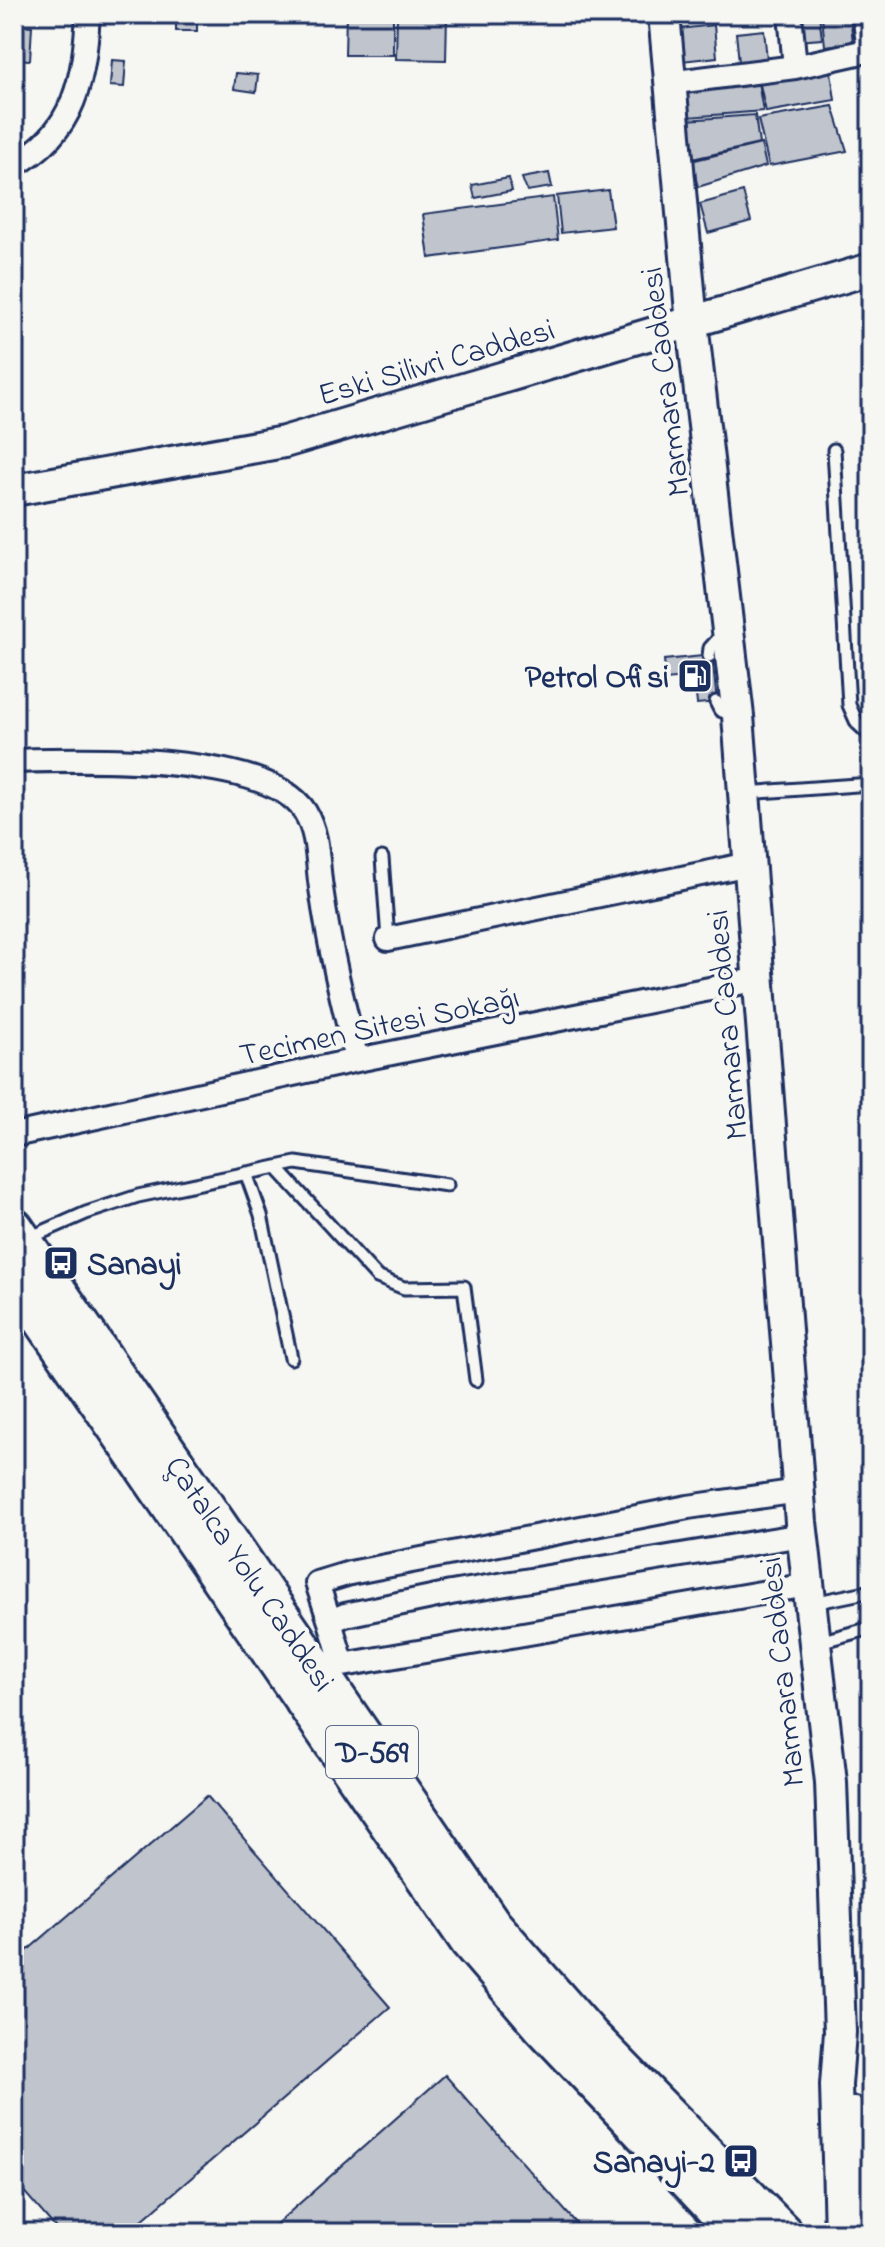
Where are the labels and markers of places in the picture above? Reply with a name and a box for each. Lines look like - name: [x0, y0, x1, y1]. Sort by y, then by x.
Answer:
- place label: Petrol Ofisi: [525, 656, 669, 703]
- fuel station icon: Petrol Ofisi: [676, 657, 714, 695]
- place label: Sanayi: [87, 1243, 181, 1291]
- bus stop icon: Sanayi: [42, 1244, 80, 1282]
- place label: Sanayi-2: [593, 2141, 715, 2189]
- bus stop icon: Sanayi-2: [722, 2142, 760, 2180]

